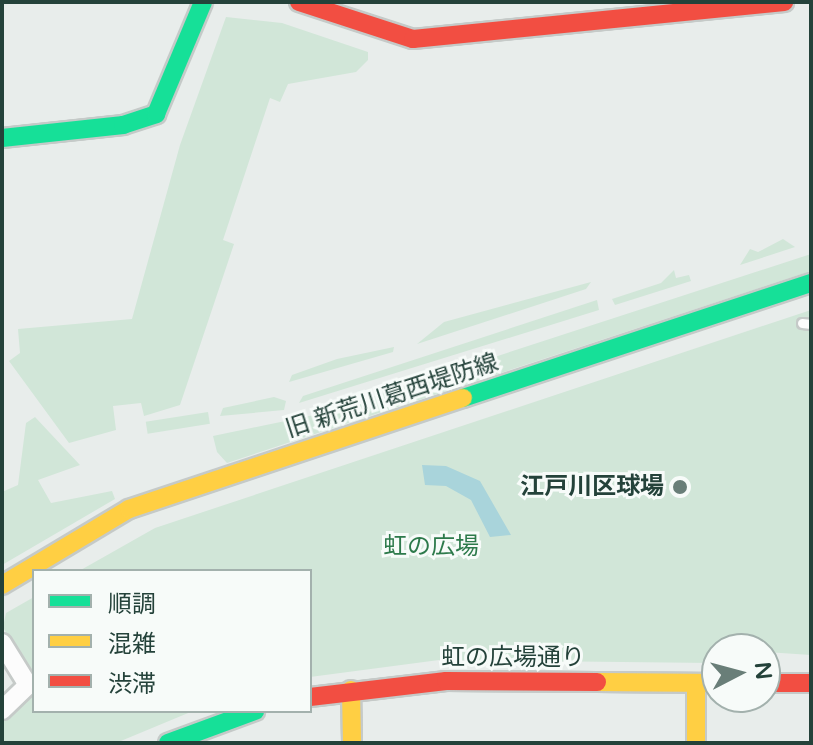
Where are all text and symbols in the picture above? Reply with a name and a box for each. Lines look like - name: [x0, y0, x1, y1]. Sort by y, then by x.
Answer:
- street label: 旧 新荒川葛西堤防線: [282, 348, 502, 444]
- place label: 江戸川区球場: [520, 473, 664, 501]
- marker: 江戸川区球場: [671, 478, 689, 496]
- park label: 虹の広場: [383, 533, 479, 561]
- legend: [32, 569, 312, 713]
- text: 順調: [108, 590, 156, 619]
- text: 混雑: [108, 630, 156, 659]
- north arrow: [701, 633, 781, 713]
- street label: 虹の広場通り: [441, 644, 585, 672]
- text: N: [749, 661, 777, 681]
- text: 渋滞: [108, 670, 156, 699]

